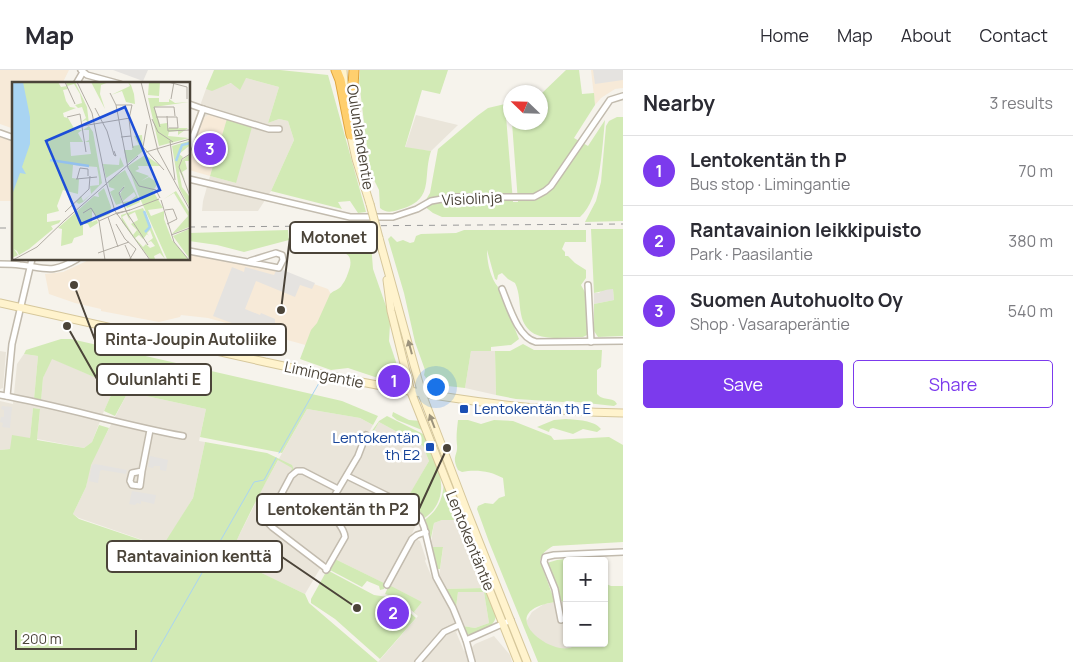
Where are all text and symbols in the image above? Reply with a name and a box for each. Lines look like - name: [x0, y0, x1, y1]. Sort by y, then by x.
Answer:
- text: Map: [25, 18, 74, 51]
- text: Home: [760, 23, 809, 47]
- text: Map: [837, 23, 873, 47]
- text: About: [901, 23, 951, 47]
- text: Contact: [979, 23, 1048, 47]
- inset map: [12, 82, 190, 260]
- street label: Oulunlahdentie: [342, 83, 379, 191]
- north arrow: [503, 85, 548, 130]
- text: Nearby: [643, 89, 715, 117]
- text: 3 results: [990, 92, 1053, 114]
- pin: 3: [194, 130, 226, 168]
- text: Lentokentän th P: [690, 147, 847, 173]
- text: 1: [655, 160, 663, 182]
- text: 70 m: [1018, 160, 1053, 182]
- text: Bus stop · Limingantie: [690, 173, 850, 195]
- street label: Visiolinja: [441, 186, 503, 211]
- text: Rantavainion leikkipuisto: [690, 217, 922, 243]
- callout: Motonet: [290, 222, 377, 253]
- text: Motonet: [301, 226, 367, 248]
- text: 2: [654, 230, 664, 252]
- text: 380 m: [1008, 230, 1053, 252]
- text: Park · Paasilantie: [690, 243, 813, 265]
- text: Suomen Autohuolto Oy: [690, 287, 903, 313]
- text: 3: [654, 300, 664, 322]
- text: 540 m: [1008, 300, 1053, 322]
- text: Shop · Vasaraperäntie: [690, 313, 850, 335]
- callout: Rinta-Joupin Autoliike: [95, 324, 286, 355]
- text: Rinta-Joupin Autoliike: [105, 328, 277, 350]
- one-way arrow: [405, 340, 413, 355]
- street label: Limingantie: [282, 356, 366, 393]
- button: Save: [643, 360, 843, 408]
- button: Share: [853, 360, 1053, 408]
- pin: 1: [378, 362, 410, 400]
- callout: Oulunlahti E: [97, 364, 211, 395]
- text: Oulunlahti E: [107, 368, 201, 390]
- your location: [423, 374, 449, 400]
- place label: Lentokentän th E: [474, 398, 591, 419]
- marker: Lentokentän th E: [458, 403, 470, 415]
- one-way arrow: [428, 413, 436, 428]
- place label: Lentokentän th E2: [332, 427, 420, 465]
- marker: Lentokentän th E2: [424, 441, 436, 453]
- street label: Lentokentäntie: [441, 488, 500, 594]
- callout: Lentokentän th P2: [257, 494, 419, 525]
- text: Lentokentän th P2: [267, 498, 409, 520]
- callout: Rantavainion kenttä: [107, 541, 282, 572]
- text: Rantavainion kenttä: [116, 545, 272, 567]
- map controls: [563, 557, 608, 647]
- button: +: [563, 557, 608, 602]
- pin: 2: [377, 594, 409, 632]
- button: −: [563, 602, 608, 647]
- scale bar: [15, 627, 138, 650]
- text: 200 m: [22, 629, 62, 648]

